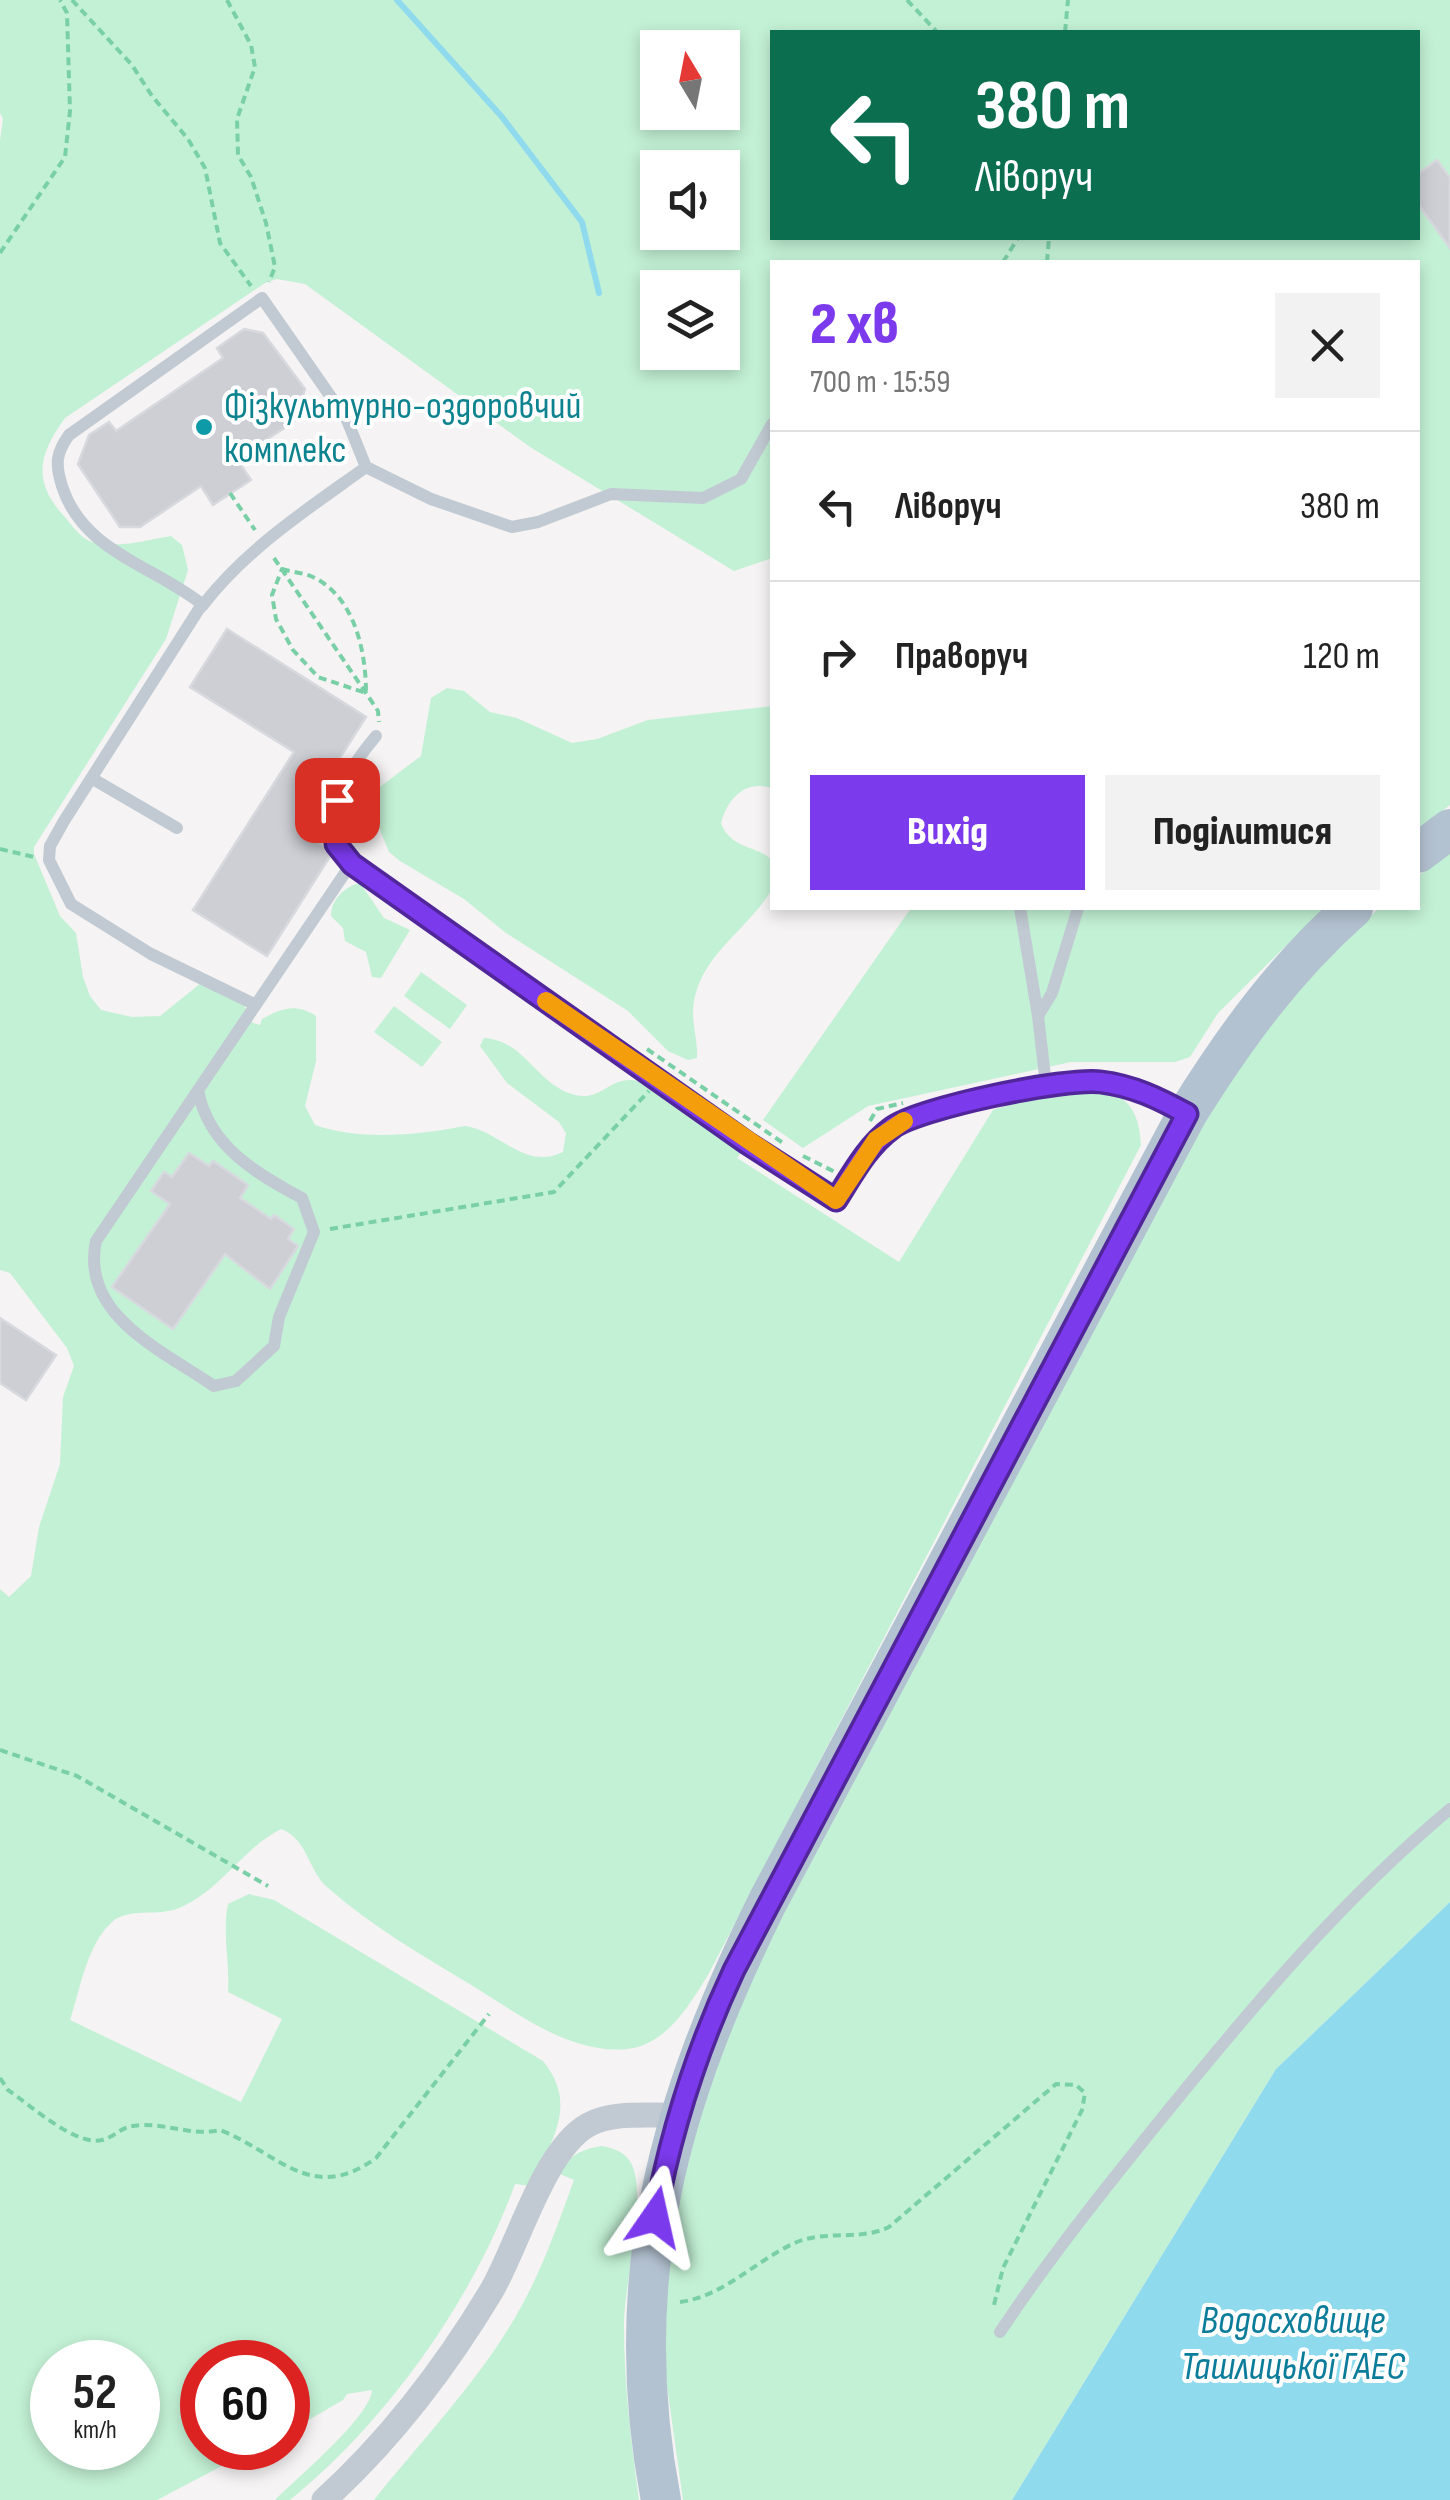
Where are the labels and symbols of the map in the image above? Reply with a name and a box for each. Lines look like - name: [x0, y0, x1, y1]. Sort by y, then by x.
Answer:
- north arrow: [640, 30, 740, 130]
- place label: Фізкультурно-оздоровчий комплекс: [224, 384, 581, 473]
- marker: Фізкультурно-оздоровчий комплекс: [193, 416, 215, 438]
- pin: [295, 758, 380, 843]
- position arrow: [603, 2165, 707, 2269]
- water label: Водосховище Ташлицької ГАЕС: [1181, 2297, 1406, 2391]
- speed limit sign: 60: [180, 2340, 310, 2470]

